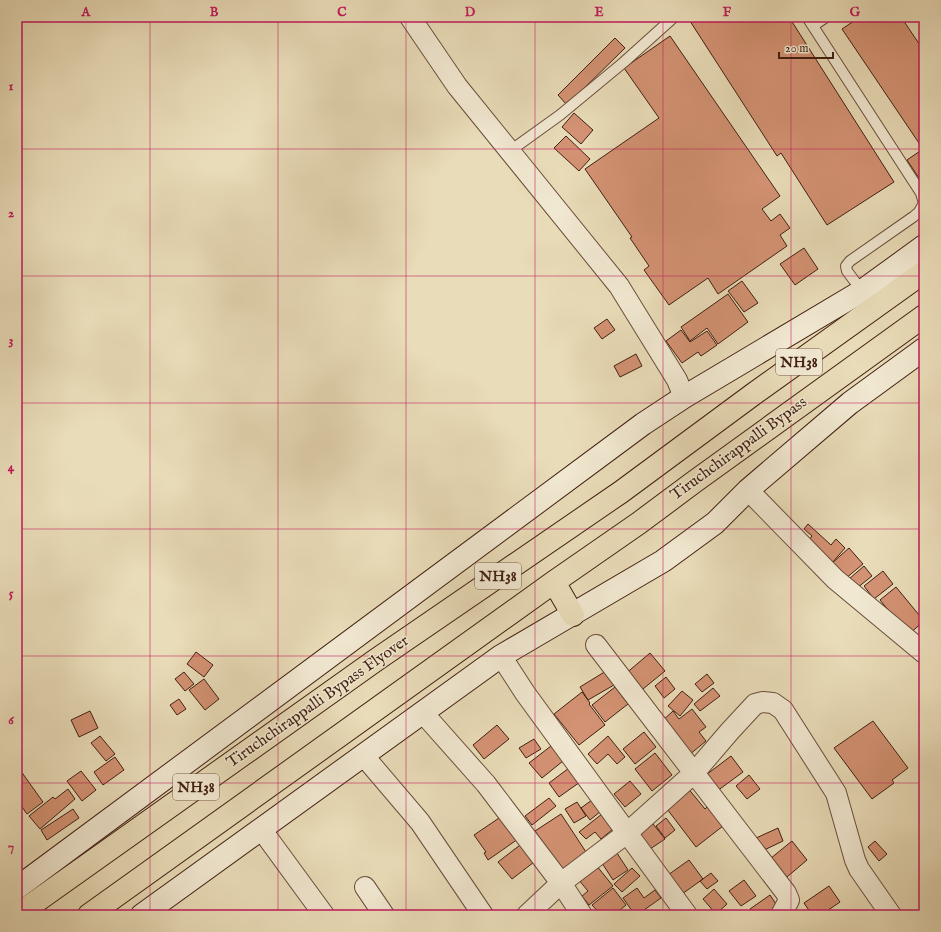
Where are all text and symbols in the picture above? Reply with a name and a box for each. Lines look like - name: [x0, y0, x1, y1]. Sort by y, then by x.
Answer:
- text: A: [81, 4, 92, 21]
- text: B: [210, 4, 219, 21]
- text: C: [337, 4, 347, 21]
- text: D: [465, 4, 476, 21]
- text: E: [594, 4, 604, 21]
- text: F: [723, 4, 732, 21]
- text: G: [850, 4, 861, 21]
- scale bar: [779, 34, 833, 60]
- text: 20 m: [785, 41, 808, 56]
- text: 1: [9, 78, 14, 95]
- text: 2: [8, 205, 14, 222]
- text: 3: [9, 332, 14, 349]
- road number: NH38: [776, 349, 822, 375]
- street label: Tiruchchirappalli Bypass: [667, 392, 812, 505]
- text: 4: [8, 459, 15, 476]
- road number: NH38: [475, 563, 521, 589]
- text: 5: [9, 585, 14, 602]
- street label: Tiruchchirappalli Bypass Flyover: [223, 631, 413, 773]
- text: 6: [8, 712, 14, 729]
- road number: NH38: [173, 774, 219, 800]
- text: 7: [8, 839, 14, 856]

